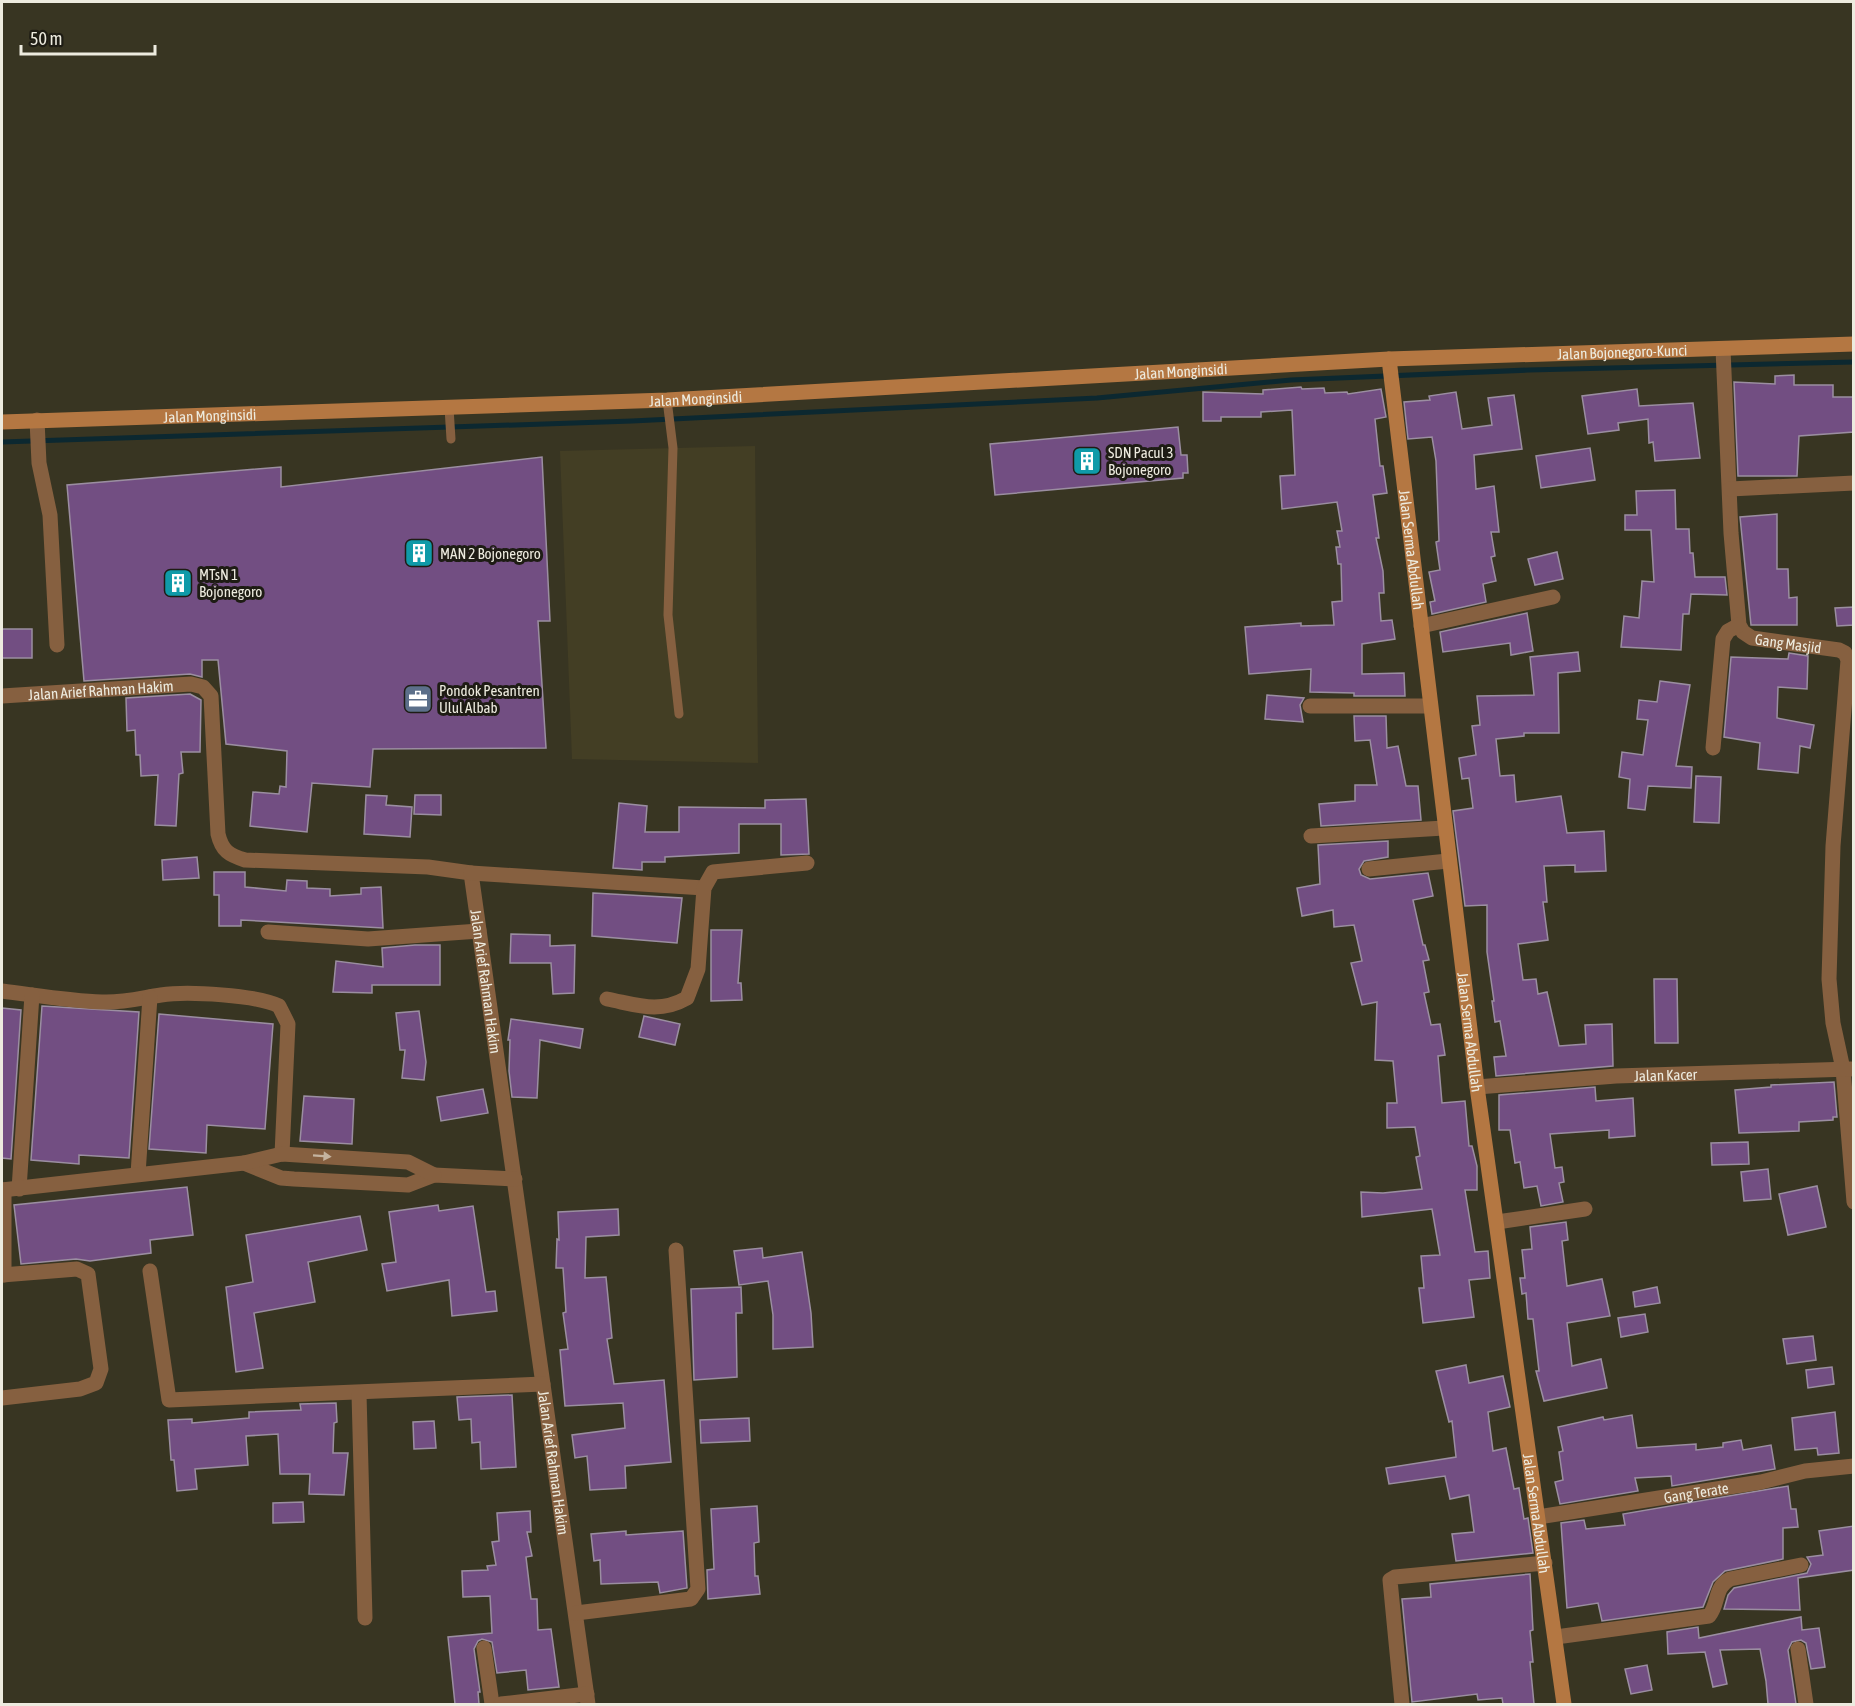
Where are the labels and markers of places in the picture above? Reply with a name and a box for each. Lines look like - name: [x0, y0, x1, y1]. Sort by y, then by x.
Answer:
- place label: SDN Pacul 3 Bojonegoro: [1108, 444, 1174, 478]
- building icon: SDN Pacul 3 Bojonegoro: [1071, 445, 1103, 477]
- building icon: MAN 2 Bojonegoro: [403, 537, 435, 569]
- place label: MAN 2 Bojonegoro: [440, 545, 541, 562]
- place label: MTsN 1 Bojonegoro: [199, 566, 262, 600]
- building icon: MTsN 1 Bojonegoro: [162, 567, 194, 599]
- place label: Pondok Pesantren Ulul Albab: [439, 682, 540, 716]
- office icon: Pondok Pesantren Ulul Albab: [402, 683, 434, 715]

